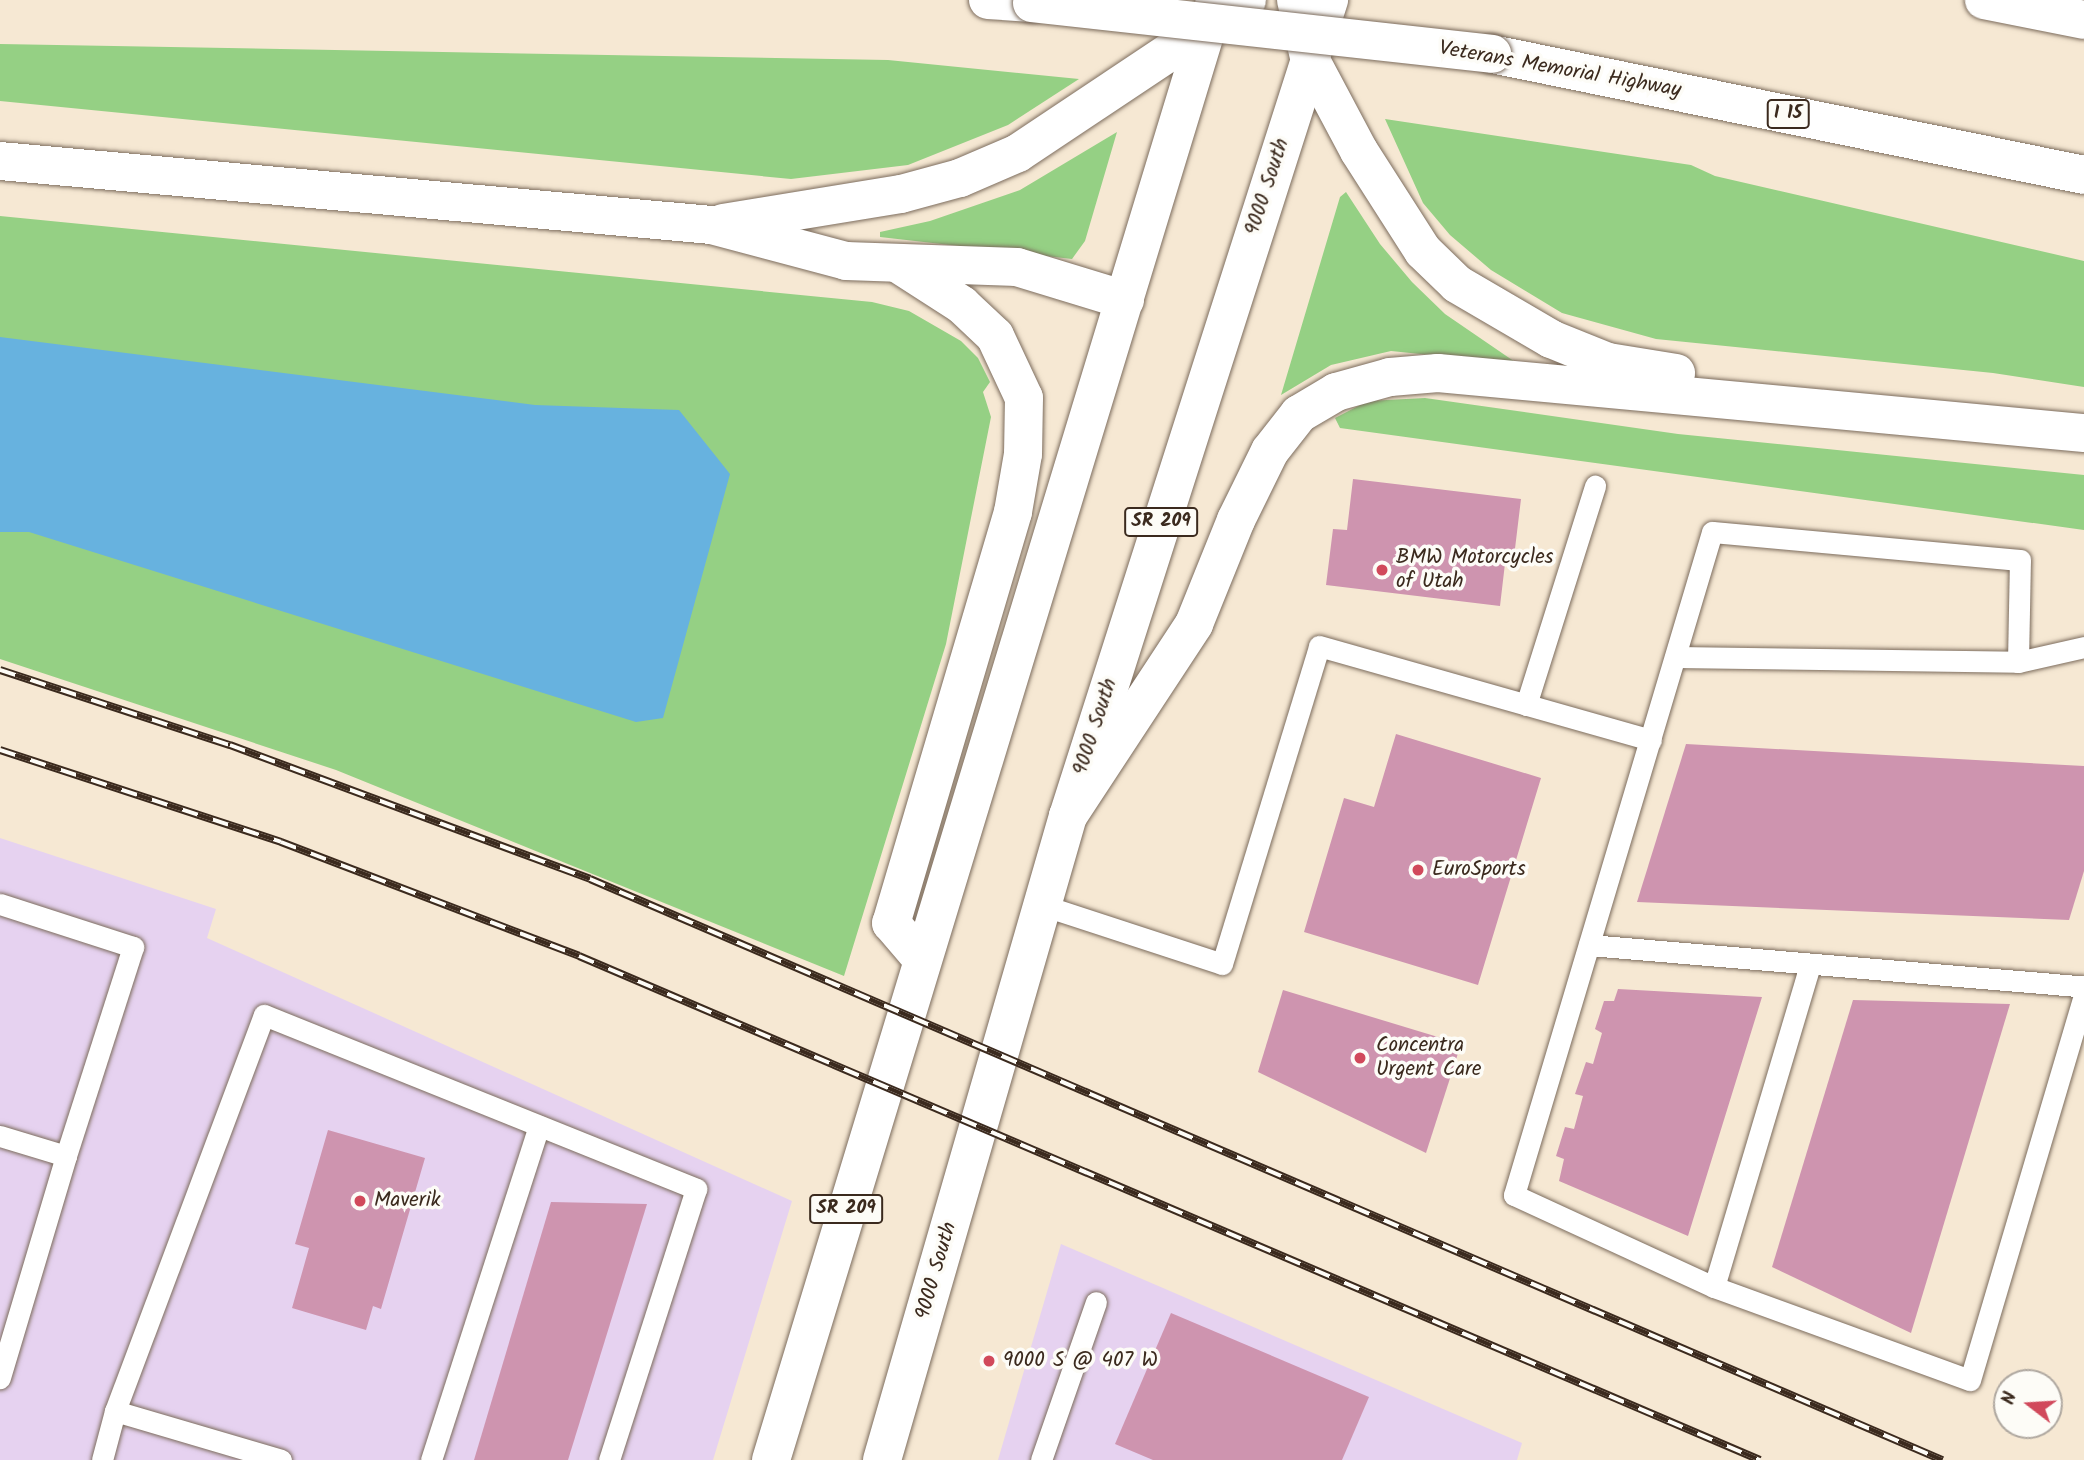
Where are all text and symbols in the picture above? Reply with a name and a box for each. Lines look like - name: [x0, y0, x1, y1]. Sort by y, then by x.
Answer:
- street label: Veterans Memorial Highway: [1437, 36, 1683, 104]
- road number: I 15: [1765, 98, 1811, 130]
- street label: 9000 South: [1241, 135, 1295, 239]
- road number: SR 209: [1122, 506, 1200, 538]
- place label: BMW Motorcycles of Utah: [1396, 545, 1554, 595]
- marker: BMW Motorcycles of Utah: [1374, 562, 1390, 578]
- street label: 9000 South: [1069, 675, 1123, 779]
- place label: EuroSports: [1432, 857, 1526, 883]
- marker: EuroSports: [1410, 862, 1426, 878]
- place label: Concentra Urgent Care: [1376, 1033, 1482, 1083]
- marker: Concentra Urgent Care: [1350, 1048, 1370, 1068]
- place label: Maverik: [374, 1188, 441, 1214]
- marker: Maverik: [352, 1193, 368, 1209]
- road number: SR 209: [808, 1194, 884, 1224]
- street label: 9000 South: [911, 1219, 963, 1323]
- place label: 9000 S @ 407 W: [1003, 1348, 1158, 1374]
- marker: 9000 S @ 407 W: [981, 1353, 997, 1369]
- north arrow: [1993, 1369, 2063, 1439]
- text: N: [1994, 1388, 2026, 1409]

